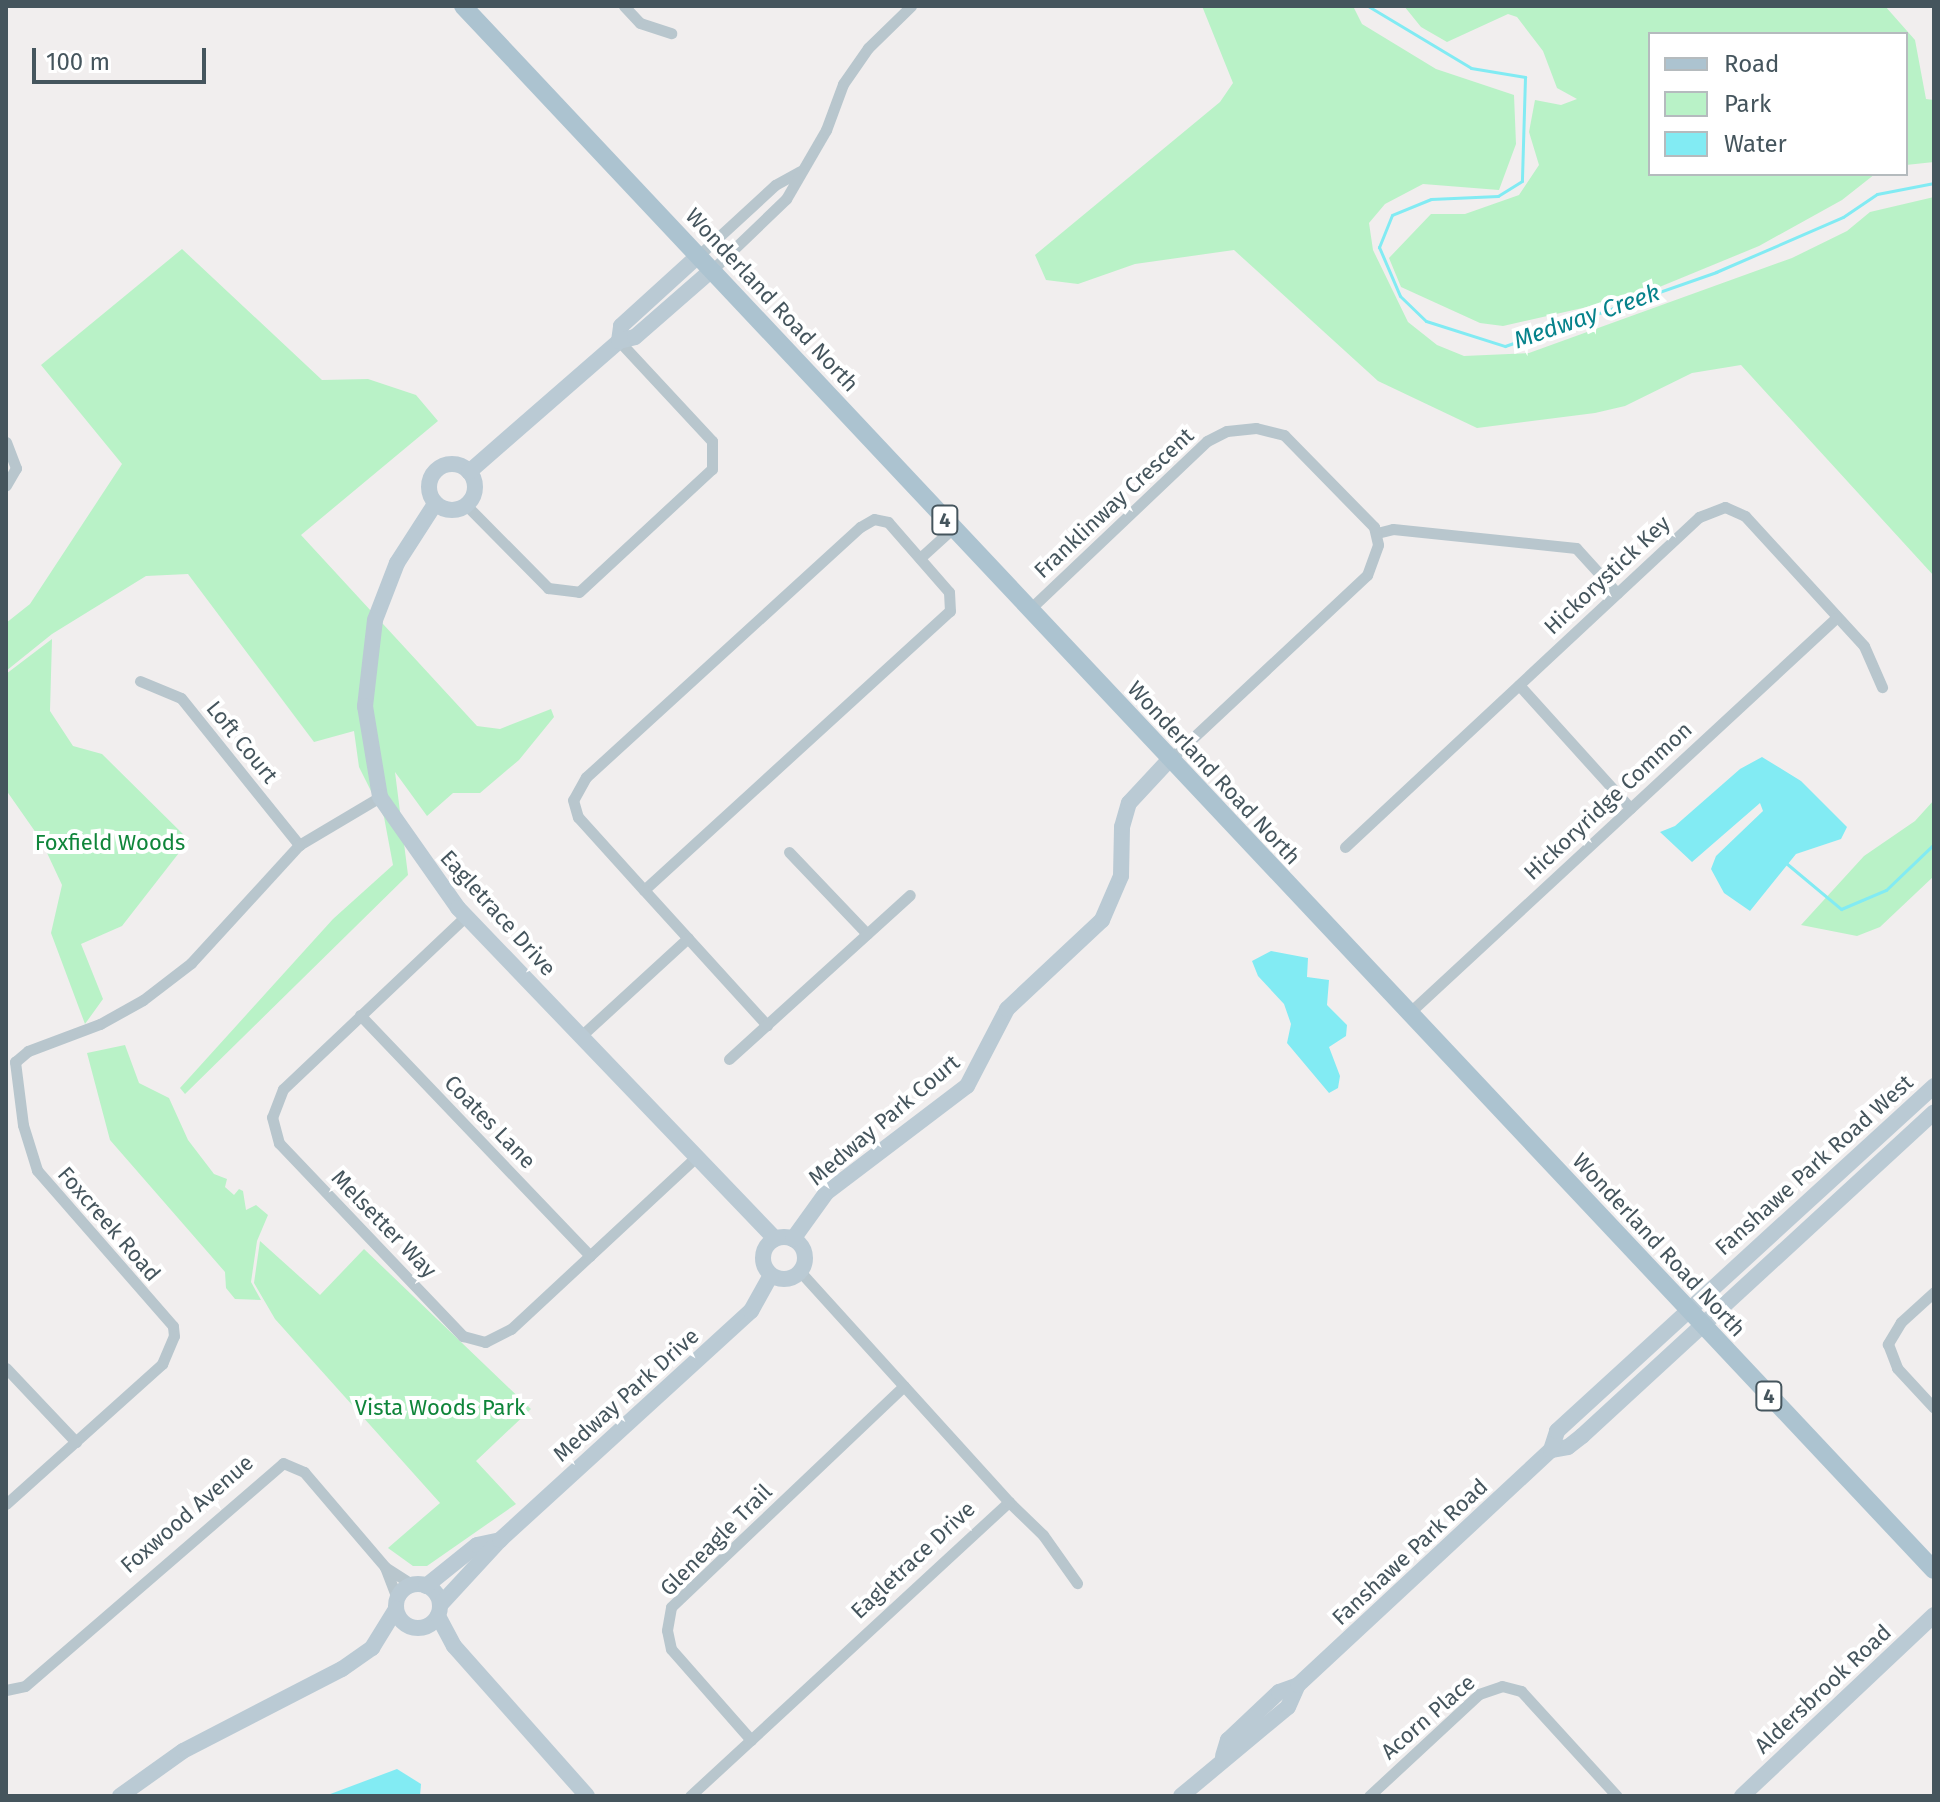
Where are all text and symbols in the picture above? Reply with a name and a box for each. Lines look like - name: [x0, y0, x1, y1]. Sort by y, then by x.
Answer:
- scale bar: [36, 32, 210, 82]
- legend: [1648, 32, 1908, 176]
- text: 100 m: [46, 48, 110, 76]
- text: Road: [1724, 50, 1779, 78]
- text: Park: [1724, 90, 1771, 118]
- text: Water: [1724, 130, 1787, 158]
- street label: Wonderland Road North: [680, 203, 864, 397]
- water label: Medway Creek: [1510, 279, 1664, 355]
- street label: Franklinway Crescent: [1029, 422, 1199, 584]
- road number: 4: [931, 504, 959, 536]
- street label: Hickorystick Key: [1539, 510, 1675, 640]
- street label: Wonderland Road North: [1122, 676, 1306, 870]
- street label: Loft Court: [201, 695, 283, 789]
- street label: Hickoryridge Common: [1519, 716, 1697, 886]
- park label: Foxfield Woods: [35, 830, 185, 856]
- street label: Eagletrace Drive: [435, 845, 561, 981]
- street label: Medway Park Court: [803, 1049, 965, 1191]
- street label: Fanshawe Park Road West: [1710, 1069, 1918, 1261]
- street label: Coates Lane: [439, 1070, 541, 1174]
- street label: Wonderland Road North: [1567, 1148, 1751, 1342]
- street label: Foxcreek Road: [52, 1161, 166, 1287]
- street label: Melsetter Way: [326, 1165, 442, 1283]
- street label: Medway Park Drive: [548, 1323, 704, 1467]
- road number: 4: [1755, 1380, 1783, 1412]
- park label: Vista Woods Park: [355, 1395, 525, 1421]
- street label: Foxwood Avenue: [115, 1449, 259, 1579]
- street label: Fanshawe Park Road: [1327, 1473, 1493, 1631]
- street label: Gleneagle Trail: [655, 1479, 777, 1601]
- street label: Eagletrace Drive: [845, 1496, 981, 1624]
- street label: Aldersbrook Road: [1749, 1619, 1897, 1759]
- street label: Acorn Place: [1376, 1669, 1480, 1765]

